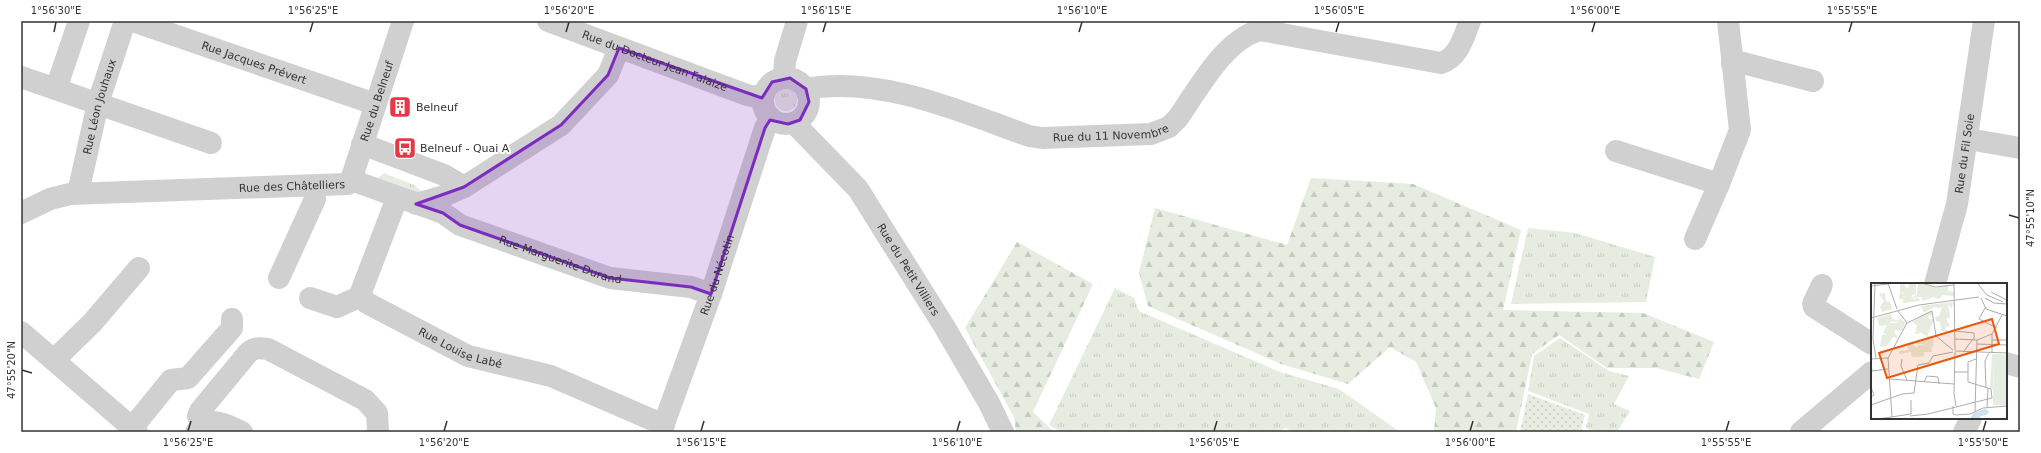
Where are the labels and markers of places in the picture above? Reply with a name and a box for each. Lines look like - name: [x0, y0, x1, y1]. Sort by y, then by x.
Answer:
- building icon: Belneuf: [387, 94, 413, 120]
- place label: Belneuf: [416, 101, 459, 114]
- bus stop icon: Belneuf - Quai A: [392, 135, 418, 161]
- place label: Belneuf - Quai A: [420, 142, 510, 155]

